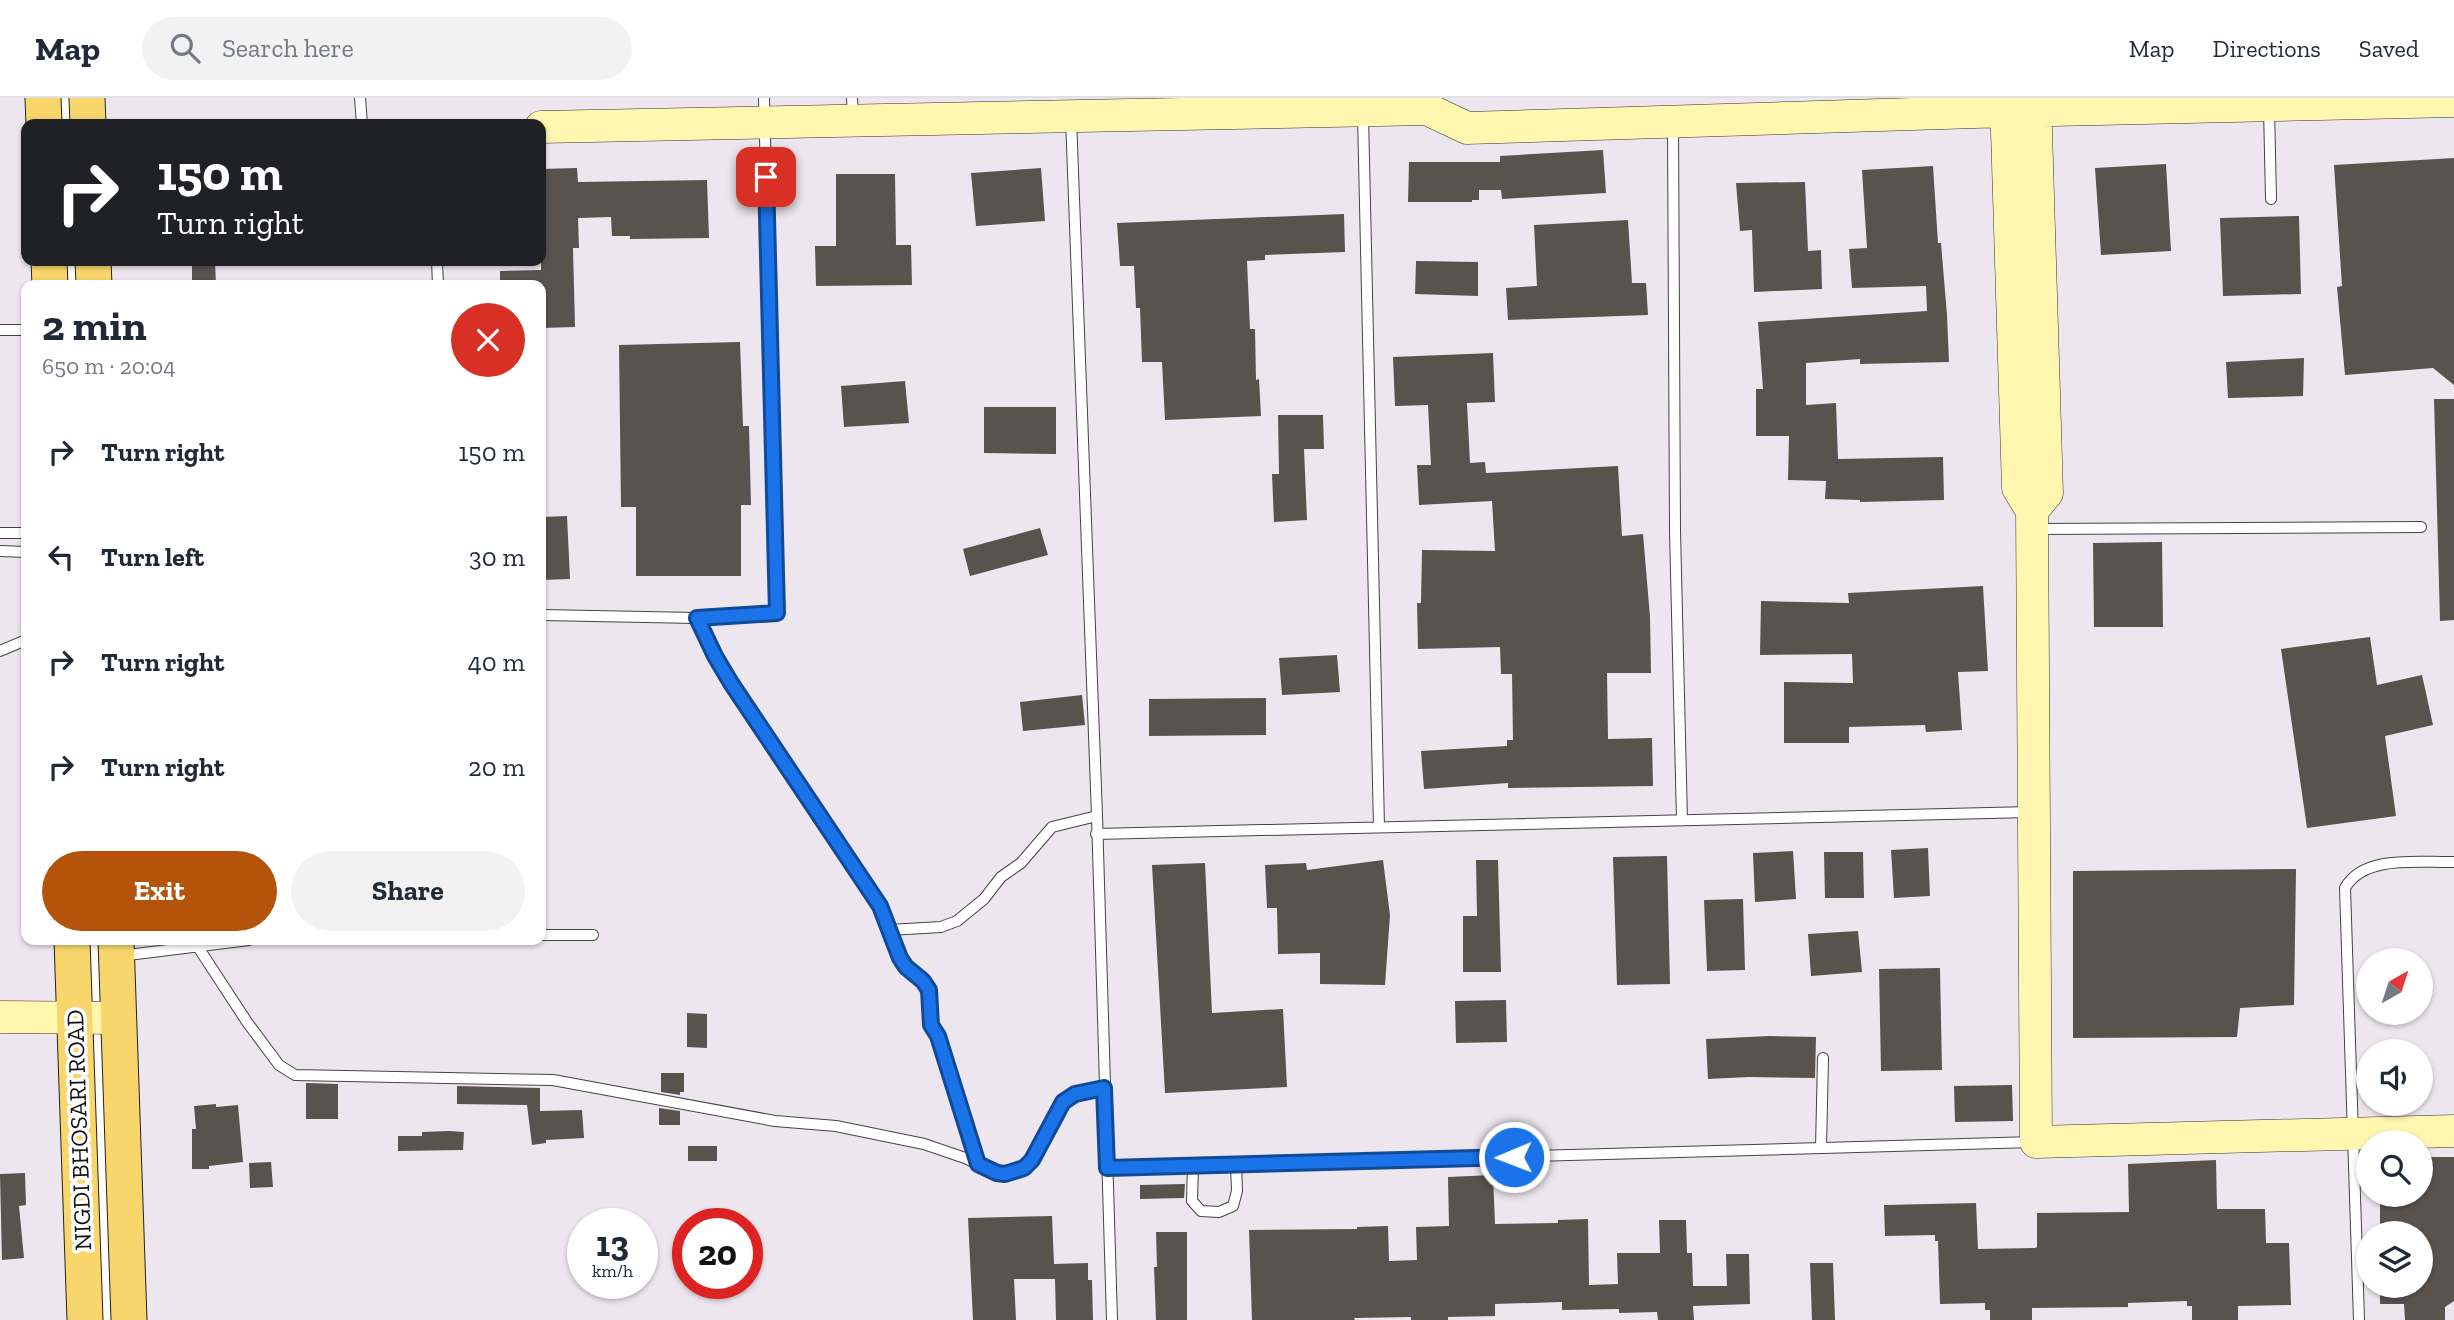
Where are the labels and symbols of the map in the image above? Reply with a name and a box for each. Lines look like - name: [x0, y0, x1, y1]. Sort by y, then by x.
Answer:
- pin: [736, 147, 796, 207]
- north arrow: [2356, 948, 2432, 1026]
- street label: NIGDI BHOSARI ROAD: [60, 1009, 97, 1251]
- position arrow: [1477, 1120, 1551, 1194]
- speed limit sign: 20: [672, 1208, 763, 1299]

